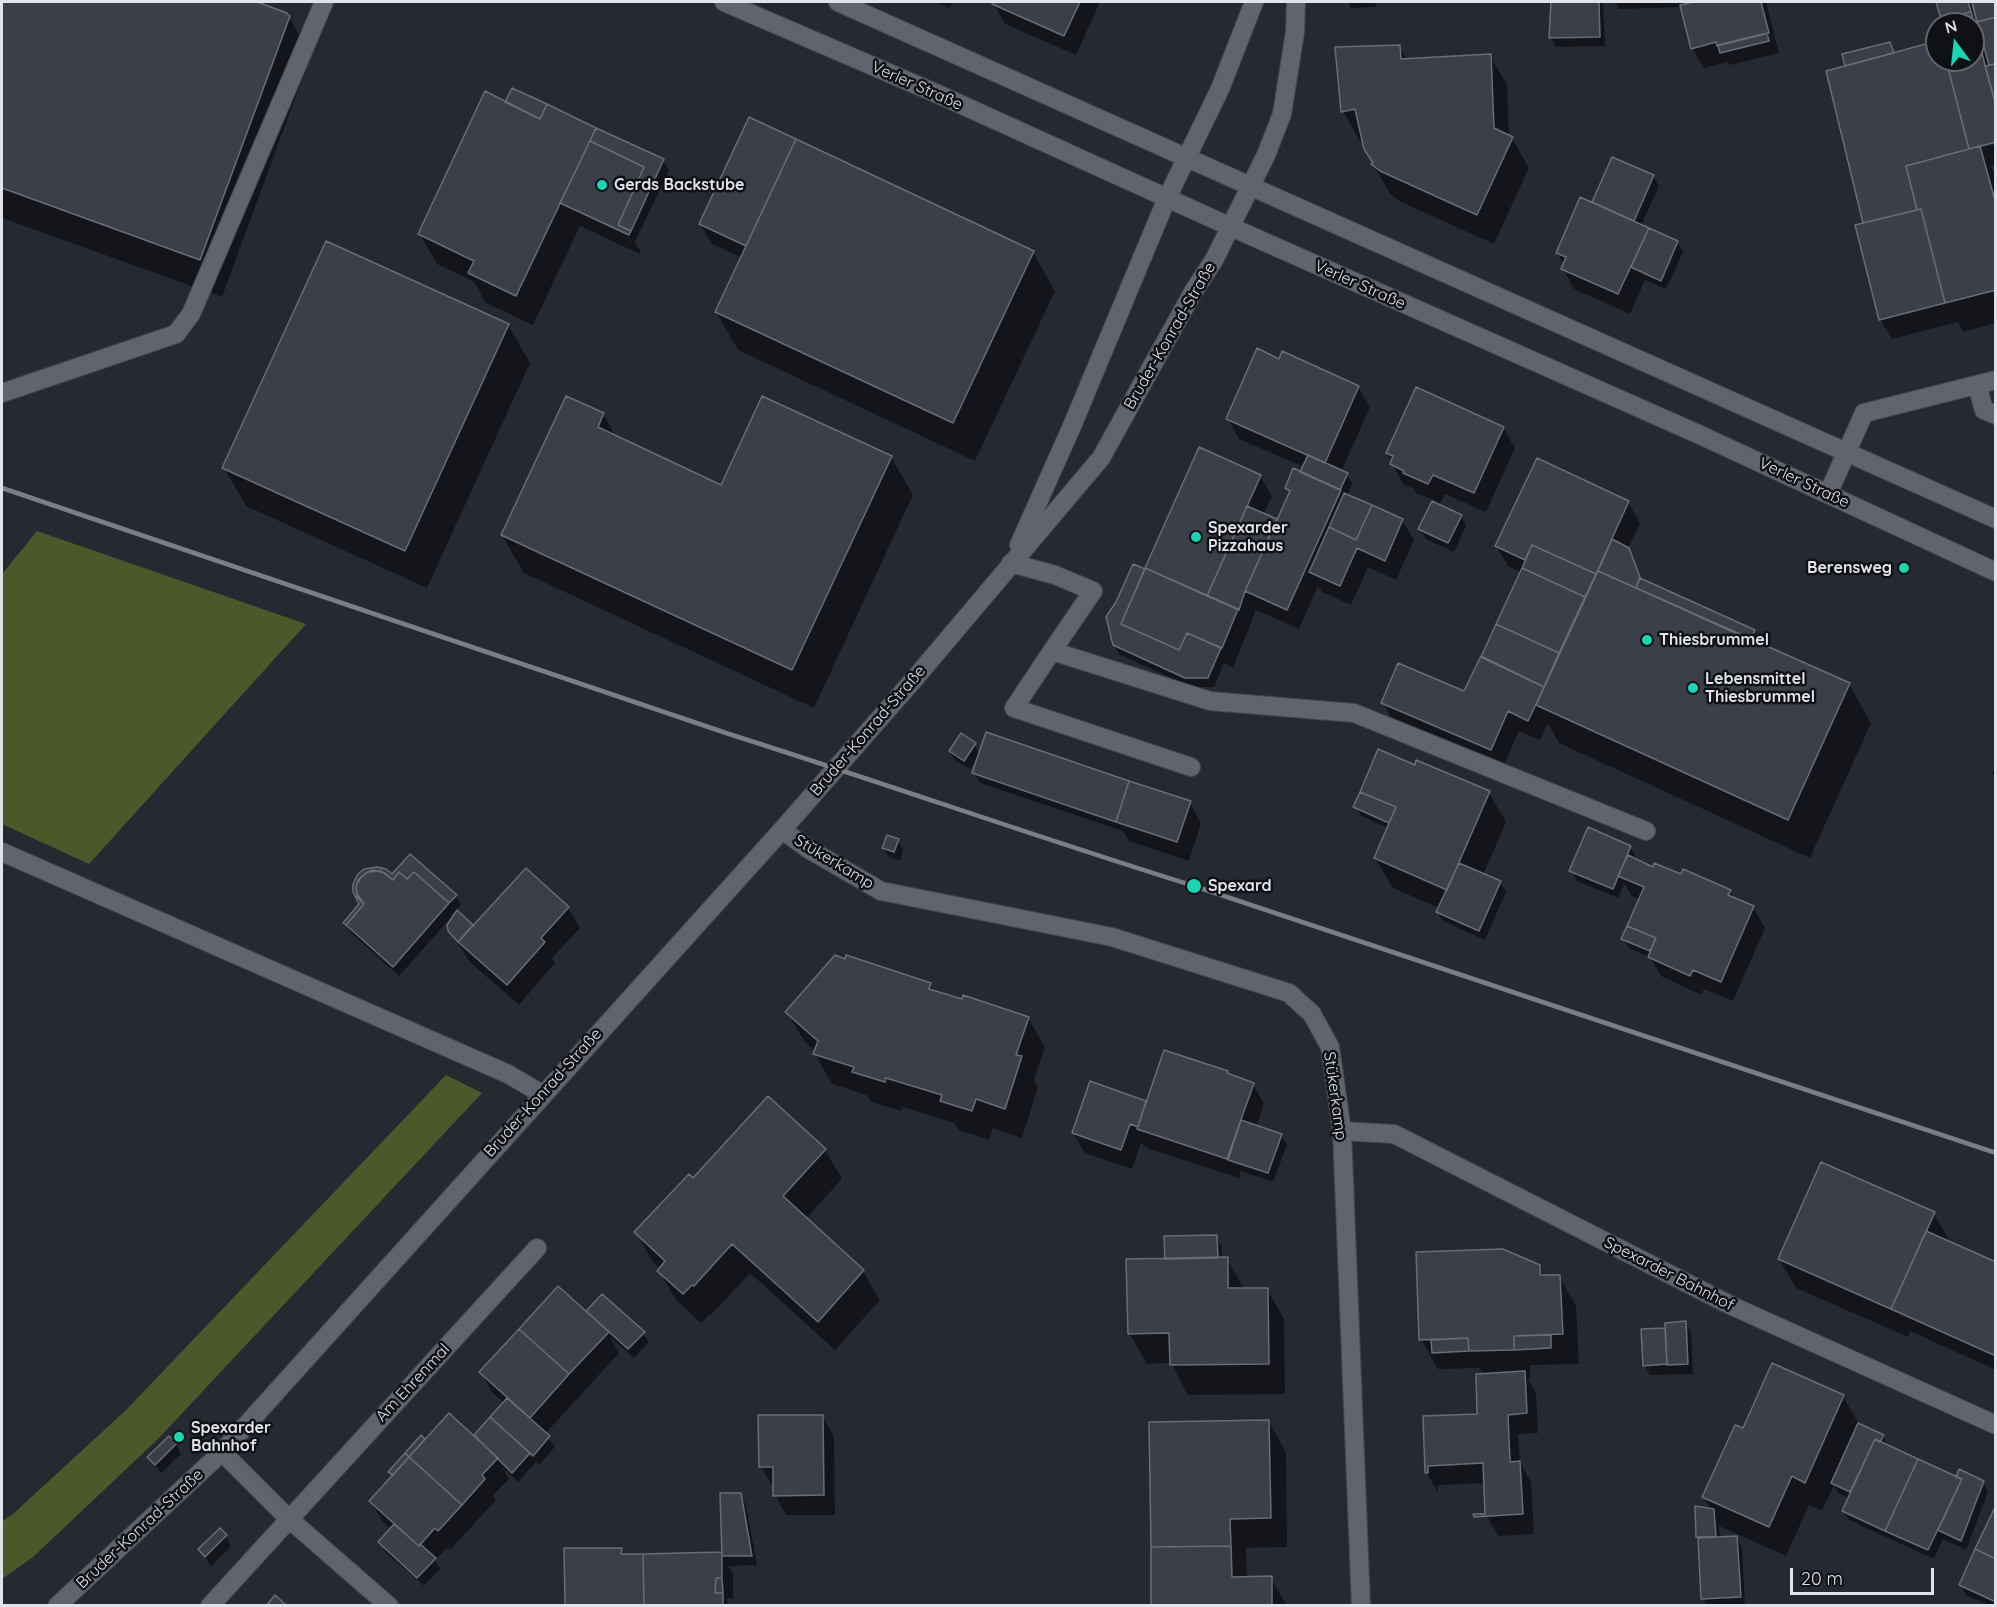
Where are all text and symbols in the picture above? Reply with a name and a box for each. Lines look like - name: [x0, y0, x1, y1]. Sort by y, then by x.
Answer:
- north arrow: [1925, 12, 1985, 72]
- text: N: [1943, 15, 1959, 38]
- street label: Verler Straße: [869, 57, 965, 115]
- place label: Gerds Backstube: [614, 175, 744, 195]
- marker: Gerds Backstube: [595, 178, 609, 192]
- street label: Verler Straße: [1312, 256, 1408, 314]
- street label: Bruder-Konrad-Straße: [1120, 259, 1220, 413]
- street label: Verler Straße: [1756, 454, 1852, 512]
- place label: Spexarder Pizzahaus: [1208, 518, 1288, 556]
- marker: Spexarder Pizzahaus: [1189, 530, 1203, 544]
- place label: Berensweg: [1807, 558, 1892, 578]
- marker: Berensweg: [1897, 561, 1911, 575]
- place label: Thiesbrummel: [1659, 630, 1769, 650]
- marker: Thiesbrummel: [1640, 633, 1654, 647]
- street label: Bruder-Konrad-Straße: [806, 662, 930, 800]
- place label: Lebensmittel Thiesbrummel: [1705, 669, 1815, 707]
- marker: Lebensmittel Thiesbrummel: [1686, 681, 1700, 695]
- street label: Stükerkamp: [791, 831, 877, 893]
- place label: Spexard: [1208, 876, 1272, 896]
- marker: Spexard: [1185, 877, 1203, 895]
- street label: Bruder-Konrad-Straße: [480, 1025, 606, 1161]
- street label: Stükerkamp: [1319, 1050, 1351, 1142]
- street label: Spexarder Bahnhof: [1601, 1233, 1737, 1315]
- street label: Am Ehrenmal: [372, 1340, 454, 1426]
- place label: Spexarder Bahnhof: [191, 1418, 271, 1456]
- marker: Spexarder Bahnhof: [172, 1430, 186, 1444]
- street label: Bruder-Konrad-Straße: [73, 1465, 207, 1593]
- scale bar: [1793, 1556, 1937, 1594]
- text: 20 m: [1801, 1567, 1843, 1590]

